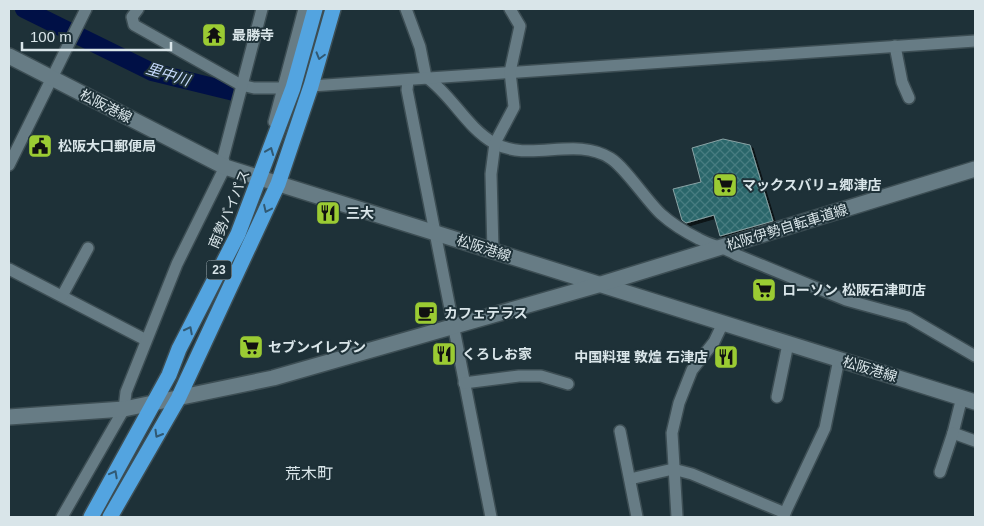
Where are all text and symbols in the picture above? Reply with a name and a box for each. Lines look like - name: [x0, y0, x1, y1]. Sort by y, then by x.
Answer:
- scale bar: [22, 20, 171, 52]
- temple icon: 最勝寺: [201, 22, 227, 48]
- place label: 最勝寺: [232, 27, 274, 43]
- text: 100 m: [30, 28, 72, 45]
- one-way arrow: [315, 51, 325, 59]
- water label: 里中川: [144, 59, 194, 89]
- street label: 松阪港線: [77, 86, 135, 126]
- public building icon: 松阪大口郵便局: [27, 133, 53, 159]
- place label: 松阪大口郵便局: [58, 138, 156, 154]
- one-way arrow: [264, 147, 275, 156]
- street label: 南勢バイパス: [205, 167, 253, 251]
- supermarket icon: マックスバリュ郷津店: [712, 172, 738, 198]
- place label: マックスバリュ郷津店: [742, 177, 882, 193]
- restaurant icon: 三大: [315, 200, 341, 226]
- street label: 松阪伊勢自転車道線: [724, 201, 850, 253]
- one-way arrow: [262, 204, 273, 213]
- place label: 三大: [346, 205, 374, 221]
- street label: 松阪港線: [455, 232, 513, 264]
- road number: 23: [206, 260, 232, 280]
- supermarket icon: ローソン 松阪石津町店: [751, 277, 777, 303]
- place label: ローソン 松阪石津町店: [782, 282, 926, 298]
- cafe icon: カフェテラス: [413, 300, 439, 326]
- place label: カフェテラス: [444, 305, 528, 321]
- one-way arrow: [183, 327, 193, 336]
- supermarket icon: セブンイレブン: [238, 334, 264, 360]
- place label: セブンイレブン: [268, 339, 366, 355]
- restaurant icon: くろしお家: [431, 341, 457, 367]
- restaurant icon: 中国料理 敦煌 石津店: [713, 344, 739, 370]
- place label: くろしお家: [462, 346, 532, 362]
- place label: 中国料理 敦煌 石津店: [574, 349, 708, 365]
- street label: 松阪港線: [841, 353, 899, 385]
- one-way arrow: [154, 429, 164, 438]
- district label: 荒木町: [285, 465, 333, 482]
- one-way arrow: [108, 471, 118, 480]

